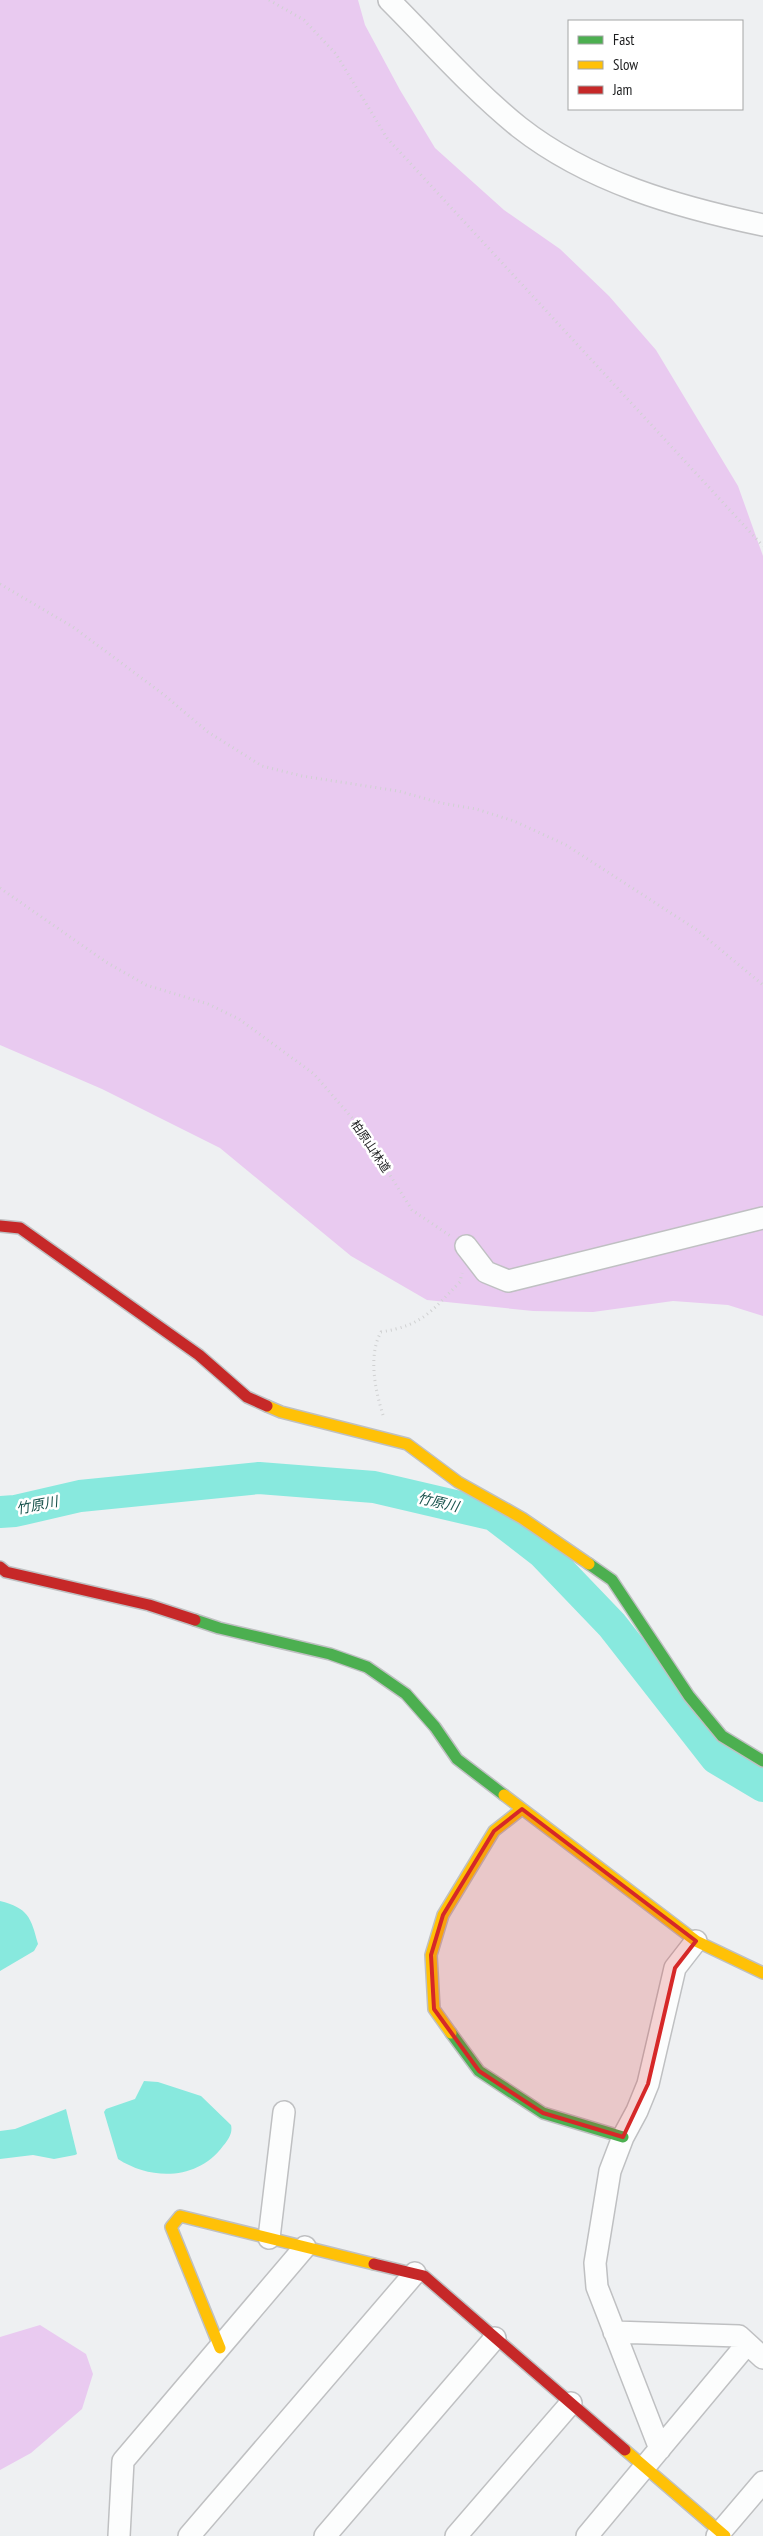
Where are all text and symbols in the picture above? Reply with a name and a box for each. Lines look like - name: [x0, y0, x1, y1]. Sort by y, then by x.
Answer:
- legend: [568, 20, 743, 110]
- text: Fast: [613, 30, 634, 49]
- text: Slow: [613, 55, 638, 74]
- text: Jam: [612, 80, 632, 99]
- street label: 柏原山林道: [348, 1117, 394, 1175]
- water label: 竹原川: [416, 1489, 462, 1516]
- water label: 竹原川: [15, 1492, 61, 1518]

